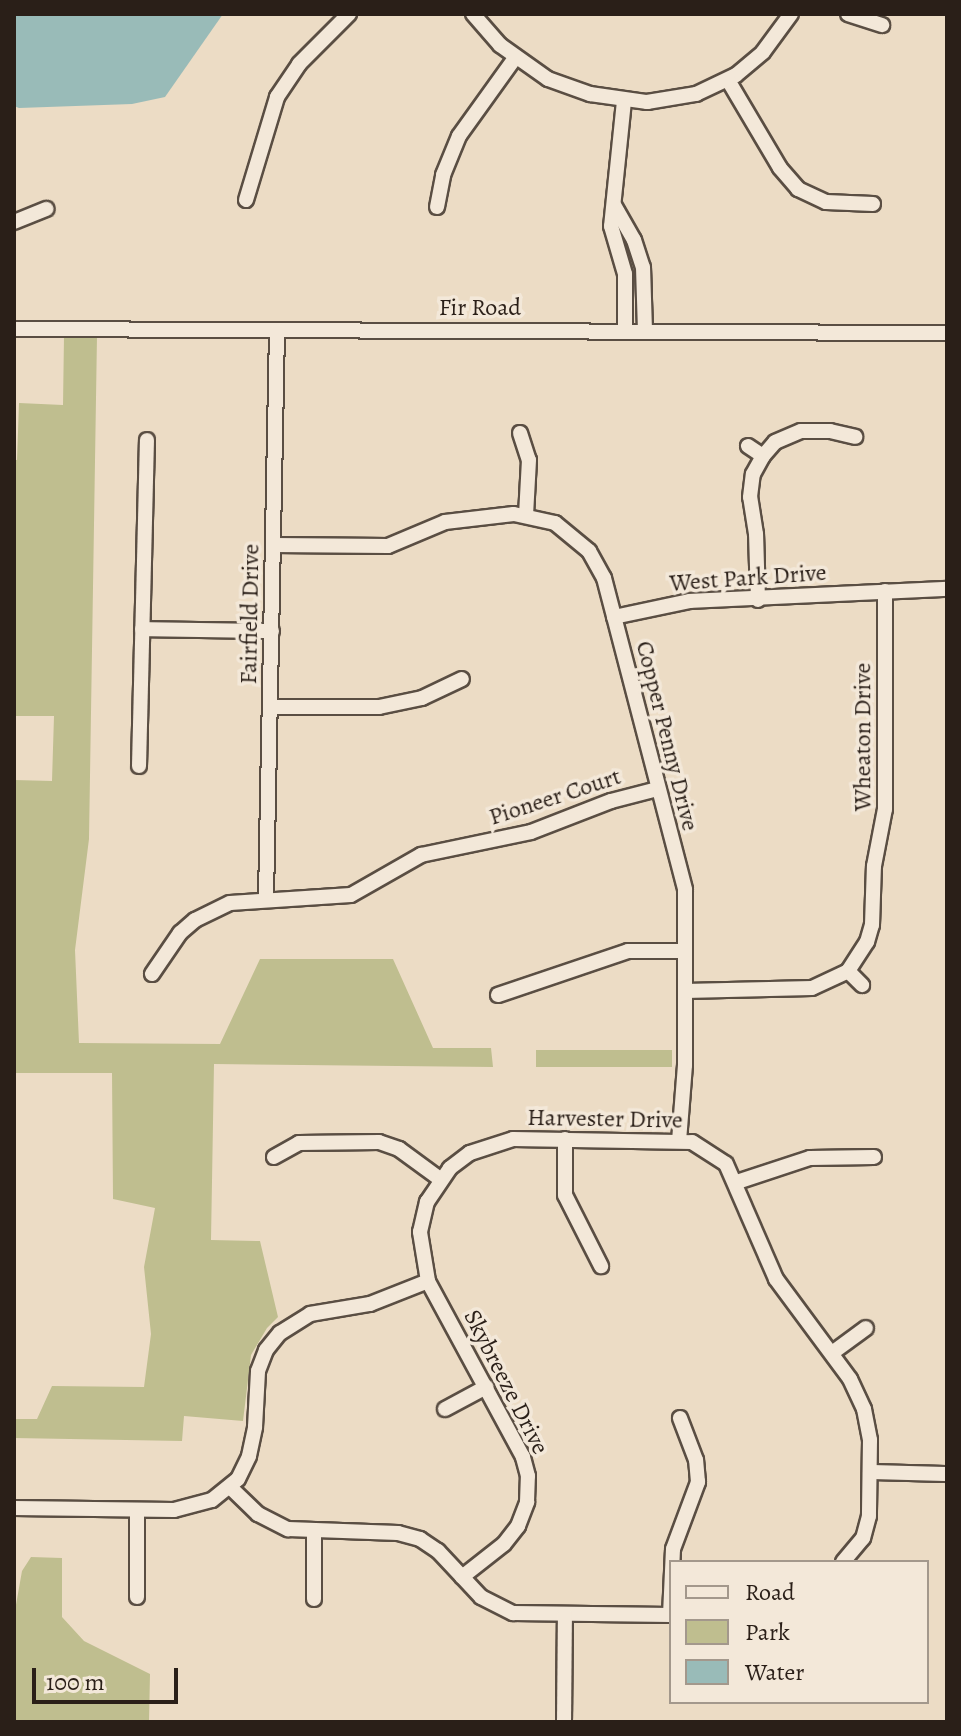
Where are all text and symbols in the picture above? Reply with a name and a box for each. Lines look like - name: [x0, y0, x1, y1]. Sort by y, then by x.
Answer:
- street label: Fir Road: [439, 294, 521, 322]
- street label: Fairfield Drive: [234, 543, 266, 685]
- street label: West Park Drive: [669, 558, 827, 598]
- street label: Copper Penny Drive: [629, 638, 705, 834]
- street label: Wheaton Drive: [849, 663, 877, 811]
- street label: Pioneer Court: [485, 762, 625, 832]
- street label: Harvester Drive: [527, 1103, 683, 1135]
- street label: Skybreeze Drive: [457, 1305, 555, 1459]
- legend: [669, 1560, 929, 1704]
- text: Road: [745, 1576, 795, 1608]
- text: Park: [745, 1616, 790, 1648]
- scale bar: [36, 1652, 182, 1702]
- text: Water: [745, 1656, 805, 1688]
- text: 100 m: [46, 1666, 105, 1698]

